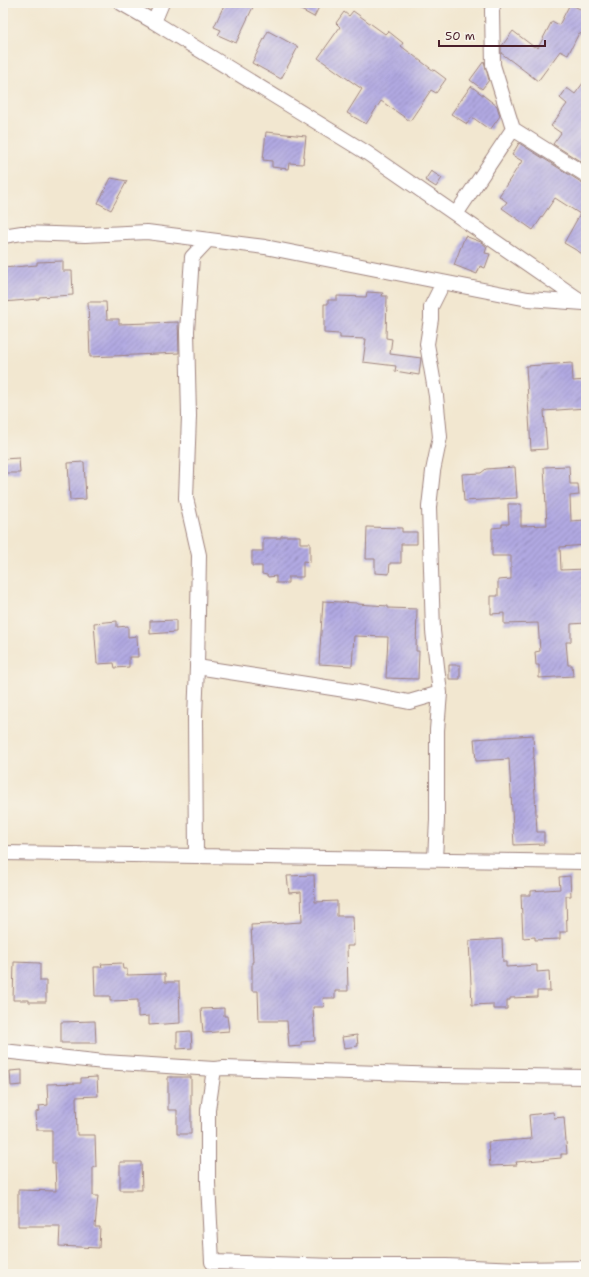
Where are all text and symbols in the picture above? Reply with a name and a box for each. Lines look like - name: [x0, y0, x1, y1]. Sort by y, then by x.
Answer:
- scale bar: [439, 22, 545, 48]
- text: 50 m: [445, 28, 475, 44]

